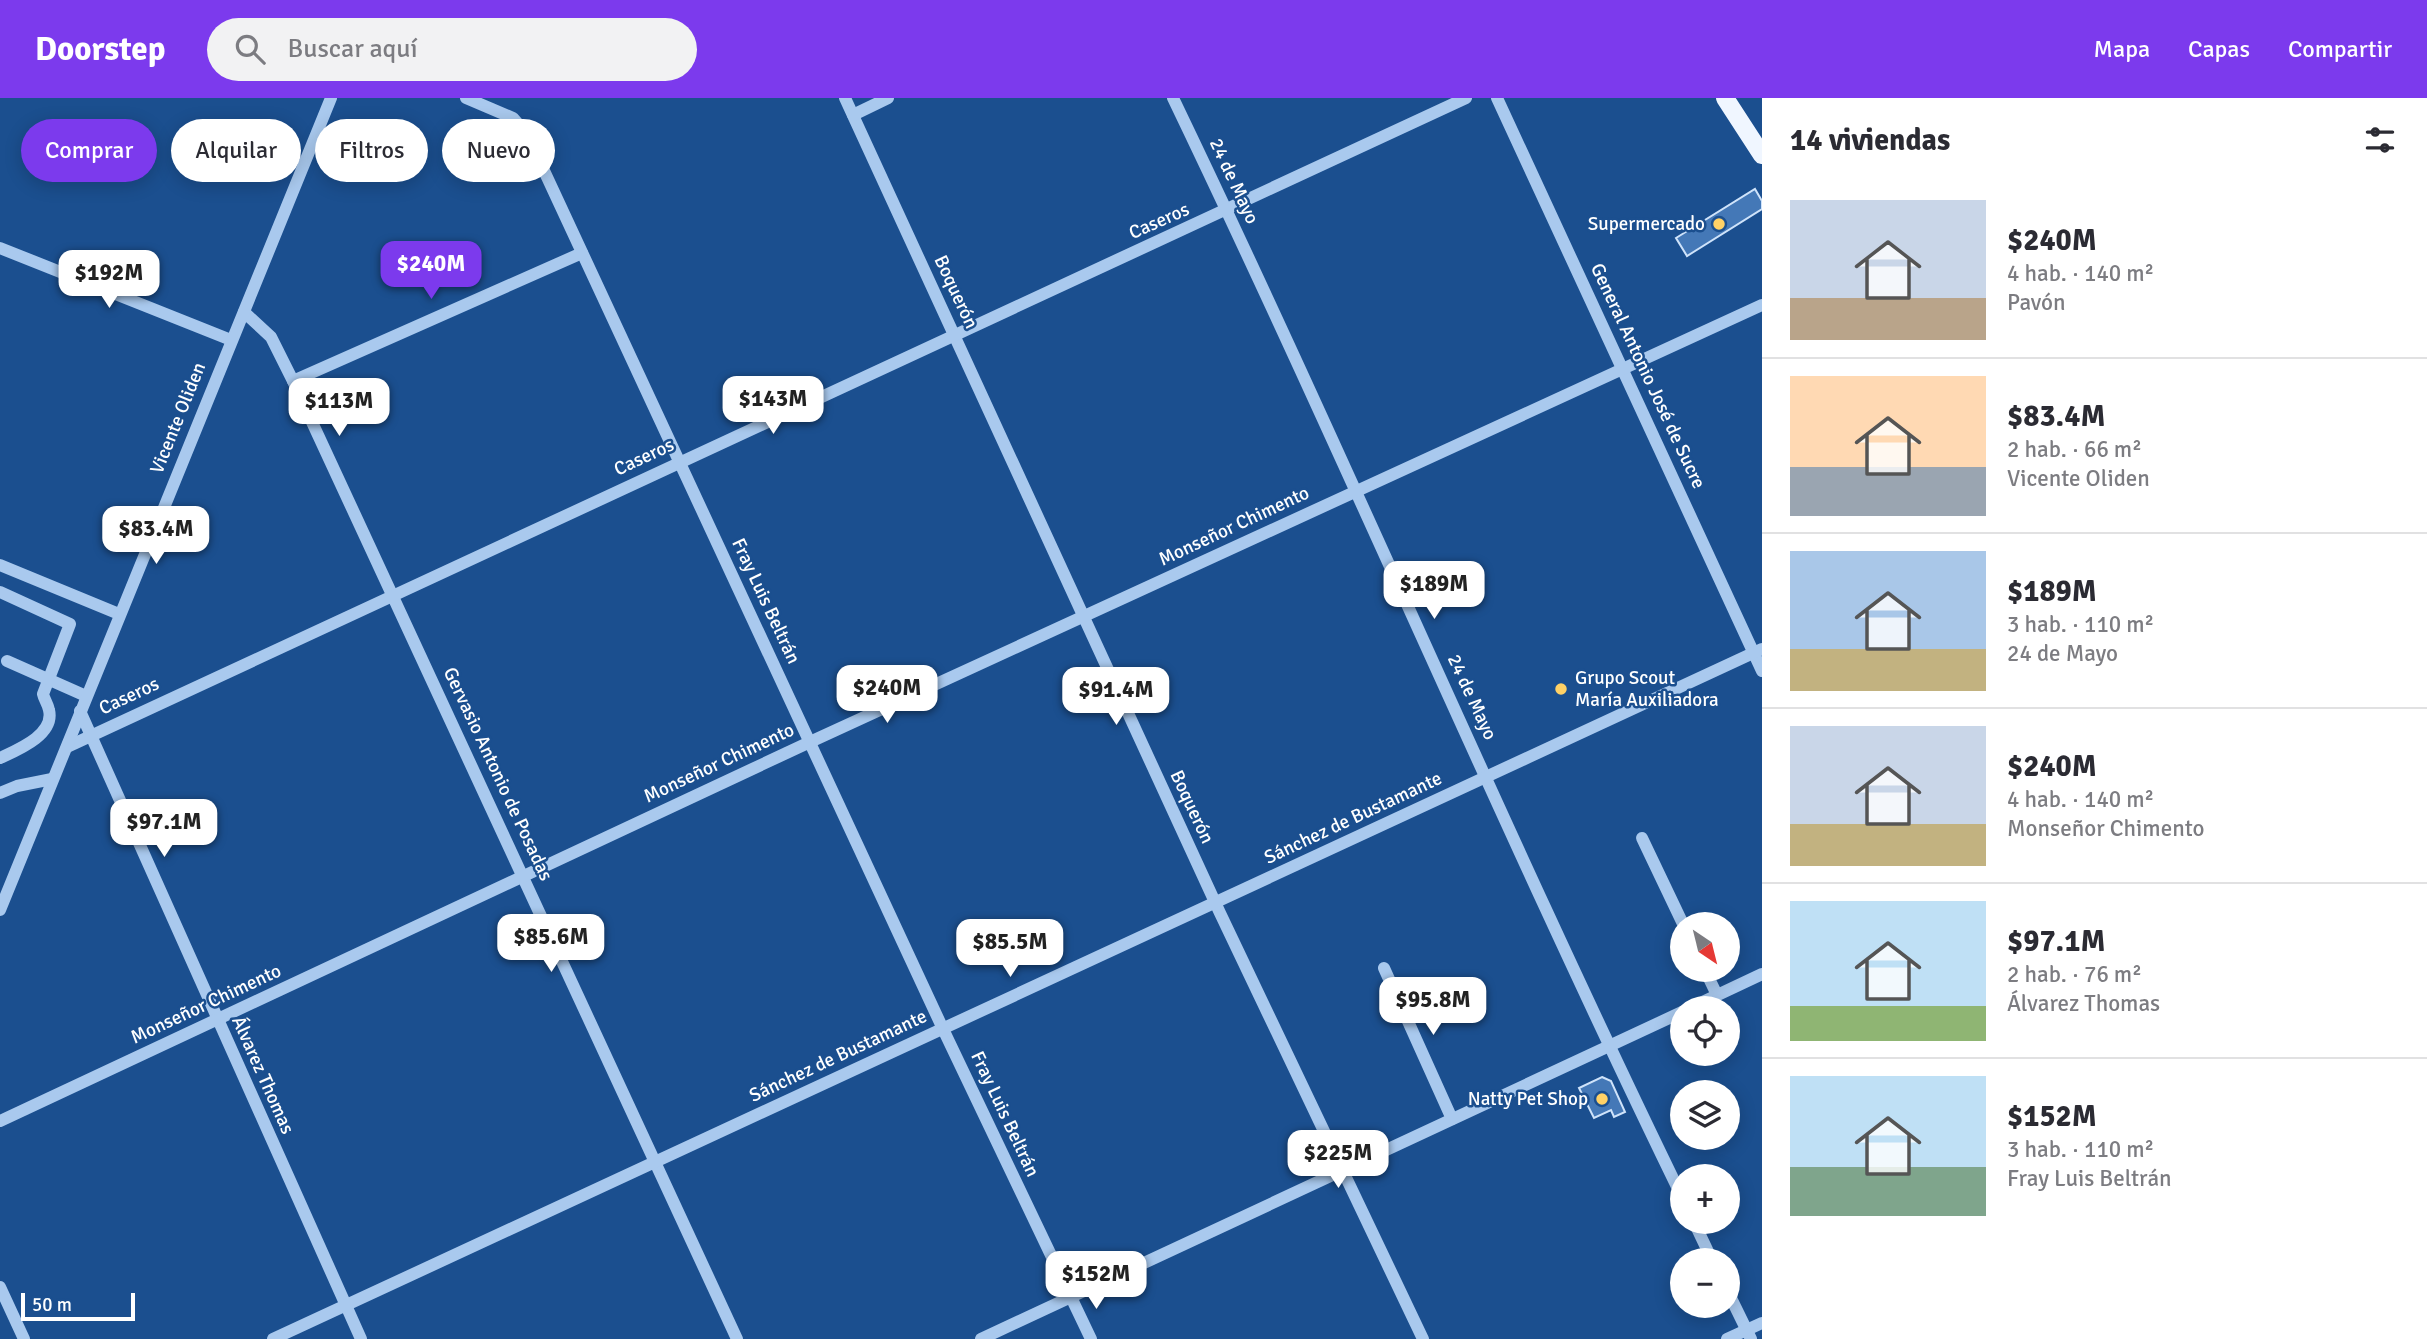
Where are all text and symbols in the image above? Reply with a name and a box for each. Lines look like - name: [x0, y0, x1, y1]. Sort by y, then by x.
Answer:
- search box: [207, 18, 697, 81]
- text: Doorstep: [35, 29, 165, 70]
- icon: search: [231, 30, 269, 68]
- text: Buscar aquí: [287, 33, 418, 65]
- text: Mapa: [2094, 34, 2150, 64]
- text: Capas: [2188, 34, 2250, 64]
- text: Compartir: [2288, 34, 2392, 64]
- chip: Comprar: [21, 119, 157, 182]
- chip: Alquilar: [171, 119, 301, 182]
- chip: Filtros: [315, 119, 428, 182]
- chip: Nuevo: [442, 119, 555, 182]
- icon: filters: [2361, 121, 2399, 159]
- text: 14 viviendas: [1790, 122, 1950, 159]
- street label: 24 de Mayo: [1204, 134, 1264, 228]
- street label: Caseros: [1125, 197, 1193, 245]
- place label: Supermercado: [1588, 212, 1705, 236]
- marker: Supermercado: [1711, 216, 1727, 232]
- text: $240M: [2007, 222, 2097, 259]
- icon: home: [1846, 228, 1930, 312]
- pin: $240M: [382, 242, 480, 301]
- text: $240M: [397, 249, 465, 278]
- pin: $192M: [60, 250, 158, 310]
- street label: Boquerón: [929, 252, 983, 332]
- text: $192M: [75, 258, 143, 287]
- street label: General Antonio José de Sucre: [1585, 259, 1711, 493]
- text: 4 hab. · 140 m²: [2007, 259, 2154, 288]
- text: Pavón: [2007, 288, 2066, 317]
- street label: Vicente Oliden: [145, 359, 211, 477]
- pin: $143M: [724, 376, 822, 436]
- pin: $113M: [290, 378, 388, 438]
- text: $143M: [739, 384, 807, 413]
- text: $113M: [305, 386, 373, 415]
- text: $83.4M: [2007, 398, 2105, 435]
- icon: home: [1846, 404, 1930, 488]
- street label: Caseros: [610, 433, 678, 481]
- text: 2 hab. · 66 m²: [2007, 435, 2142, 464]
- text: Vicente Oliden: [2007, 464, 2150, 493]
- street label: Monseñor Chimento: [1155, 481, 1313, 571]
- pin: $83.4M: [99, 506, 213, 566]
- text: $83.4M: [118, 514, 194, 543]
- street label: Fray Luis Beltrán: [726, 534, 806, 668]
- pin: $189M: [1385, 561, 1483, 621]
- text: $189M: [1400, 569, 1468, 598]
- text: $189M: [2007, 573, 2097, 610]
- icon: home: [1846, 579, 1930, 663]
- text: 3 hab. · 110 m²: [2007, 610, 2154, 639]
- text: 24 de Mayo: [2007, 639, 2118, 668]
- street label: 24 de Mayo: [1442, 650, 1502, 744]
- street label: Gervasio Antonio de Posadas: [438, 663, 558, 885]
- pin: $240M: [838, 666, 936, 725]
- place label: Grupo Scout María Auxiliadora: [1575, 666, 1719, 712]
- pin: $91.4M: [1059, 668, 1173, 727]
- street label: Caseros: [95, 672, 163, 720]
- text: $240M: [853, 673, 921, 702]
- text: $91.4M: [1078, 675, 1154, 704]
- marker: Grupo Scout María Auxiliadora: [1553, 681, 1569, 697]
- street label: Monseñor Chimento: [640, 718, 798, 808]
- text: $240M: [2007, 748, 2097, 785]
- icon: home: [1846, 754, 1930, 838]
- street label: Sánchez de Bustamante: [1260, 766, 1446, 870]
- street label: Boquerón: [1165, 767, 1219, 847]
- text: 4 hab. · 140 m²: [2007, 785, 2154, 814]
- pin: $97.1M: [107, 800, 221, 859]
- text: $97.1M: [126, 807, 202, 836]
- text: Monseñor Chimento: [2007, 814, 2205, 843]
- north arrow: [1670, 912, 1740, 982]
- map controls: [1670, 912, 1740, 1318]
- pin: $85.6M: [494, 914, 608, 974]
- pin: $85.5M: [953, 920, 1067, 979]
- text: $85.6M: [513, 922, 589, 951]
- text: $97.1M: [2007, 923, 2105, 960]
- text: $85.5M: [972, 927, 1048, 956]
- icon: home: [1846, 929, 1930, 1013]
- street label: Monseñor Chimento: [127, 959, 285, 1049]
- text: 2 hab. · 76 m²: [2007, 960, 2142, 989]
- pin: $95.8M: [1376, 978, 1490, 1037]
- text: $95.8M: [1395, 985, 1471, 1014]
- text: Álvarez Thomas: [2007, 989, 2160, 1018]
- button: locate: [1670, 996, 1740, 1066]
- street label: Sánchez de Bustamante: [745, 1004, 931, 1108]
- street label: Álvarez Thomas: [226, 1012, 300, 1138]
- street label: Fray Luis Beltrán: [965, 1047, 1045, 1181]
- button: layers: [1670, 1080, 1740, 1150]
- place label: Natty Pet Shop: [1468, 1087, 1588, 1111]
- marker: Natty Pet Shop: [1594, 1091, 1610, 1107]
- text: $152M: [2007, 1098, 2097, 1135]
- icon: home: [1846, 1104, 1930, 1188]
- pin: $225M: [1289, 1130, 1387, 1190]
- text: 3 hab. · 110 m²: [2007, 1135, 2154, 1164]
- text: $225M: [1304, 1138, 1372, 1167]
- button: +: [1670, 1164, 1740, 1234]
- text: Fray Luis Beltrán: [2007, 1164, 2172, 1193]
- button: −: [1670, 1248, 1740, 1318]
- pin: $152M: [1047, 1252, 1145, 1311]
- text: $152M: [1062, 1259, 1130, 1288]
- scale bar: [21, 1290, 135, 1322]
- text: 50 m: [32, 1293, 72, 1317]

